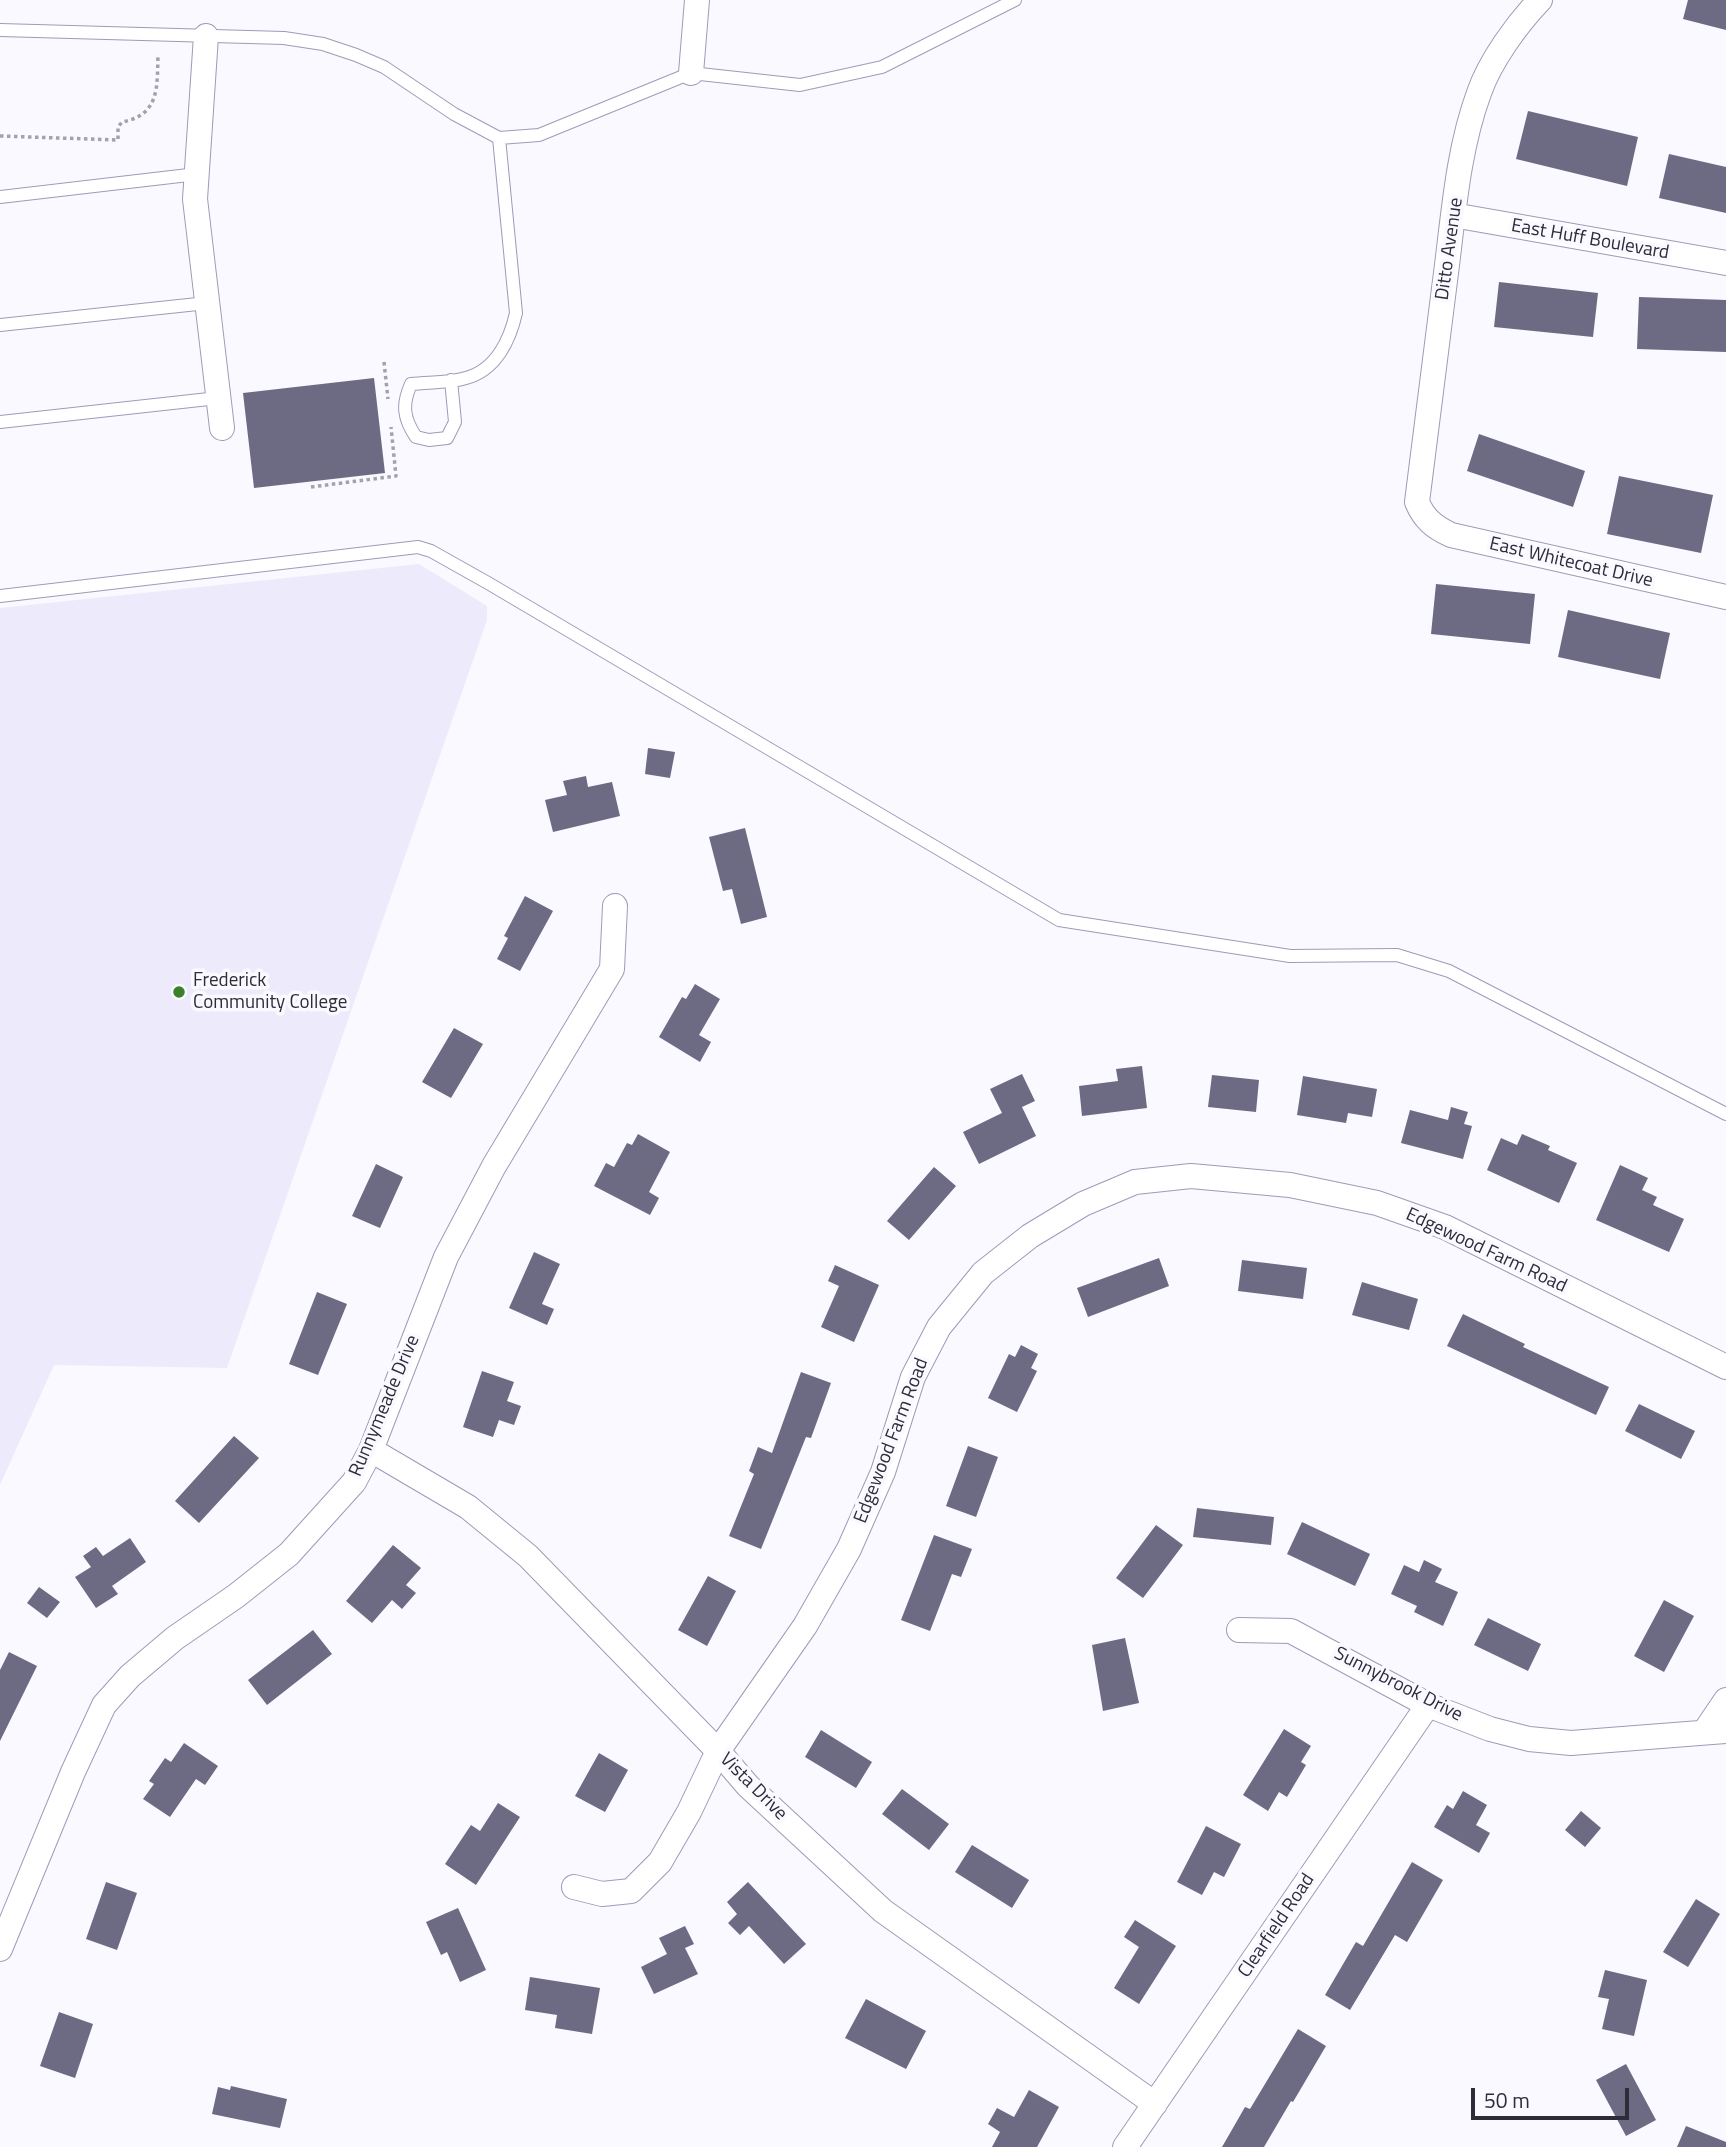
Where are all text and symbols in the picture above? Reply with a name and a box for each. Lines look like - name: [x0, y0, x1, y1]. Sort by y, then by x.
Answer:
- street label: Ditto Avenue: [1432, 196, 1468, 302]
- street label: East Huff Boulevard: [1509, 215, 1671, 265]
- street label: East Whitecoat Drive: [1487, 533, 1655, 593]
- place label: Frederick Community College: [193, 970, 347, 1014]
- marker: Frederick Community College: [171, 984, 187, 1000]
- street label: Edgewood Farm Road: [1402, 1204, 1570, 1298]
- street label: Runnymeade Drive: [345, 1332, 425, 1480]
- street label: Edgewood Farm Road: [850, 1355, 934, 1527]
- street label: Sunnybrook Drive: [1330, 1643, 1466, 1727]
- street label: Vista Drive: [715, 1749, 791, 1825]
- street label: Clearfield Road: [1234, 1870, 1320, 1982]
- scale bar: [1474, 2074, 1632, 2118]
- text: 50 m: [1484, 2084, 1530, 2116]

